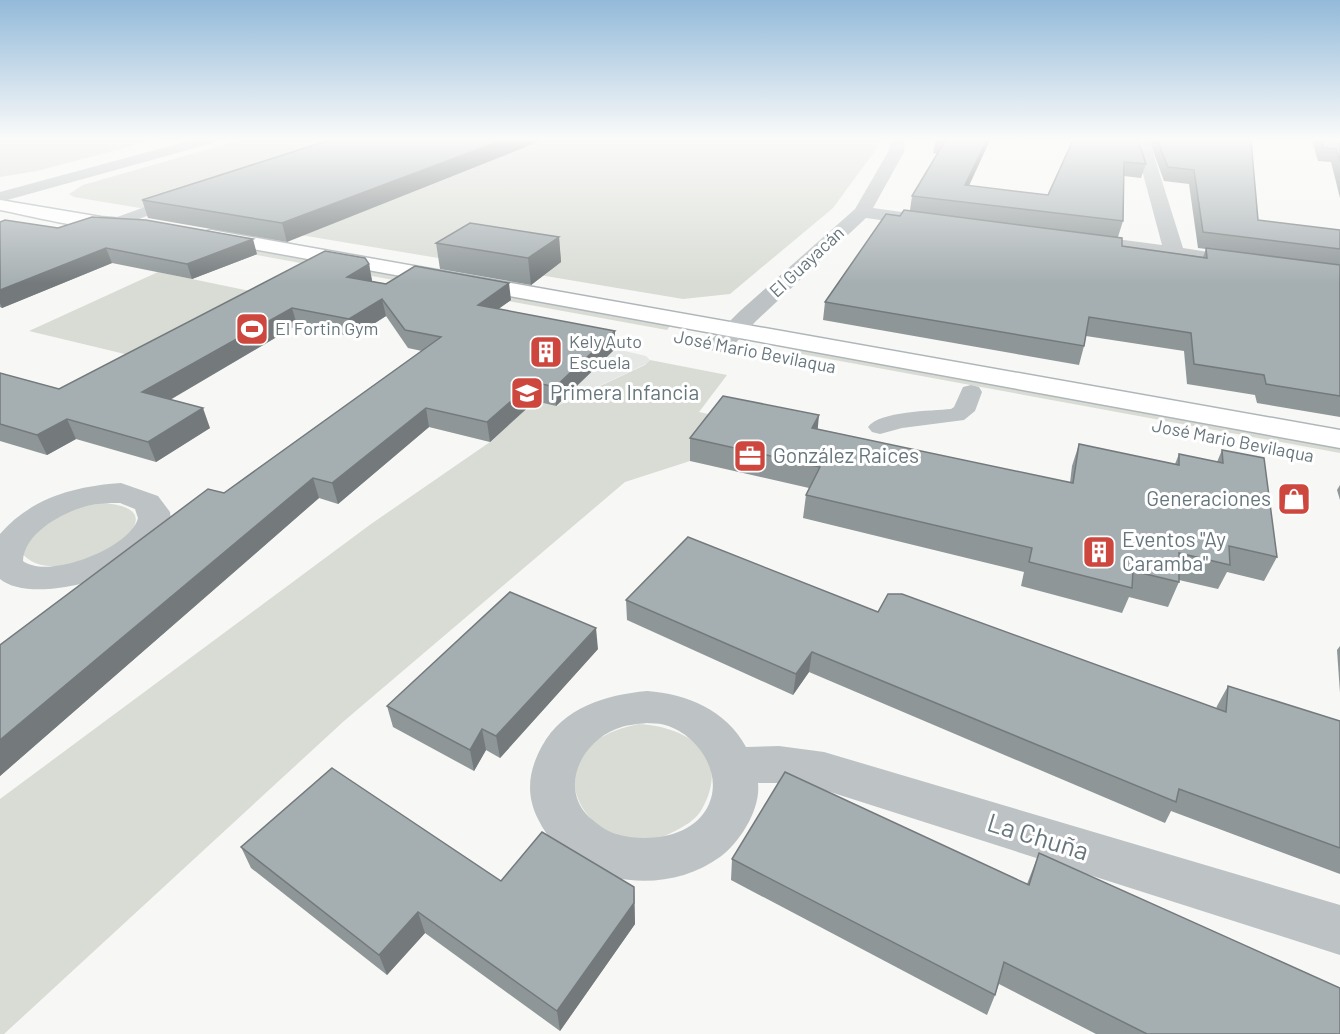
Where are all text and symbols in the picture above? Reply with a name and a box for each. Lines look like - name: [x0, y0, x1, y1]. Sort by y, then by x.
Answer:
- street label: El Guayacán: [764, 221, 848, 301]
- sports icon: El Fortin Gym: [234, 311, 270, 347]
- place label: El Fortin Gym: [275, 317, 378, 339]
- street label: José Mario Bevilaqua: [672, 325, 838, 378]
- place label: Kely Auto Escuela: [569, 330, 642, 373]
- building icon: Kely Auto Escuela: [528, 334, 564, 370]
- school or university icon: Primera Infancia: [509, 375, 545, 411]
- place label: Primera Infancia: [550, 379, 699, 404]
- street label: José Mario Bevilaqua: [1150, 414, 1316, 467]
- office icon: González Raices: [732, 438, 768, 474]
- place label: González Raices: [773, 442, 919, 467]
- shop icon: Generaciones: [1276, 481, 1312, 517]
- place label: Generaciones: [1146, 485, 1271, 510]
- place label: Eventos "Ay Caramba": [1122, 526, 1226, 575]
- building icon: Eventos "Ay Caramba": [1081, 534, 1117, 570]
- street label: La Chuña: [984, 805, 1093, 866]

